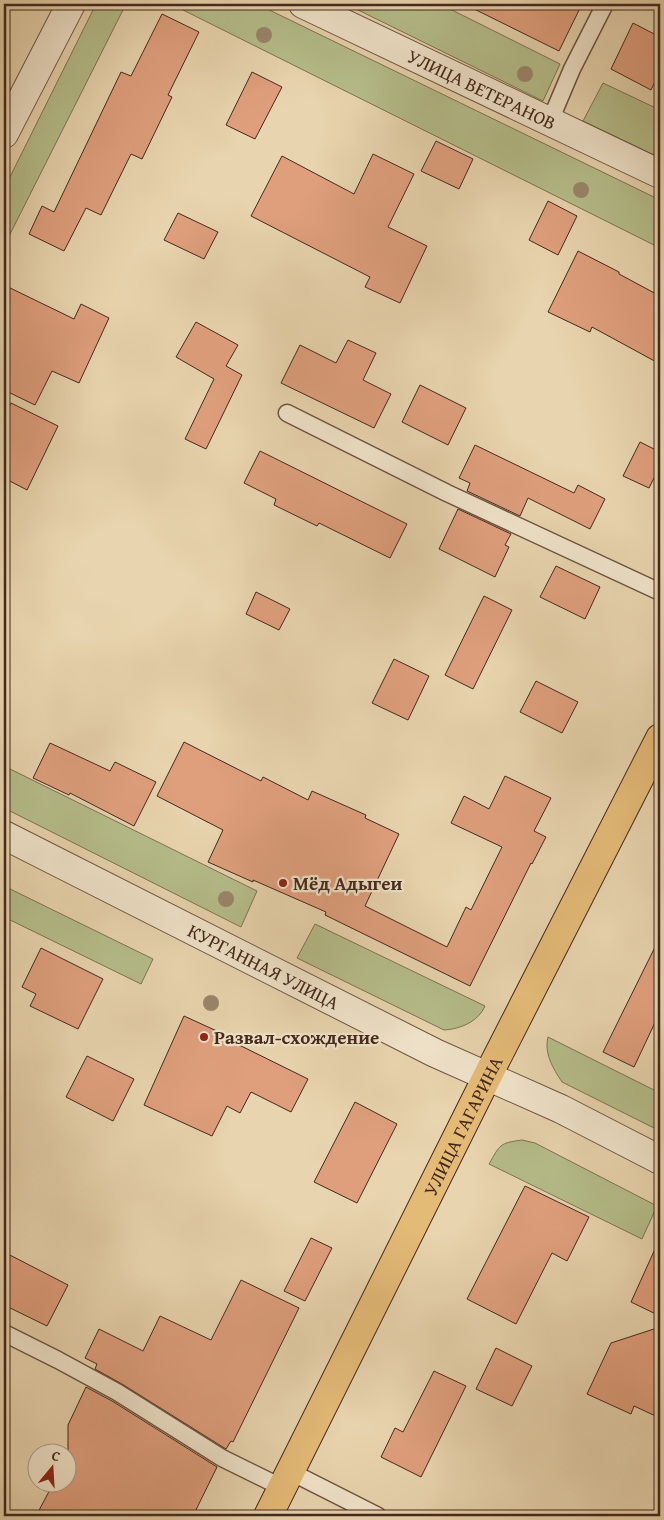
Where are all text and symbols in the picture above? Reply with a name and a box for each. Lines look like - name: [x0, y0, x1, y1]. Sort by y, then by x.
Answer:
- street label: УЛИЦА ВЕТЕРАНОВ: [403, 42, 561, 137]
- place label: Мёд Адыгеи: [293, 869, 402, 897]
- marker: Мёд Адыгеи: [277, 877, 289, 889]
- street label: КУРГАННАЯ УЛИЦА: [183, 916, 345, 1017]
- place label: Развал-схождение: [214, 1023, 379, 1051]
- marker: Развал-схождение: [198, 1031, 210, 1043]
- street label: УЛИЦА ГАГАРИНА: [416, 1051, 510, 1201]
- north arrow: [28, 1442, 78, 1492]
- text: С: [49, 1445, 63, 1466]

